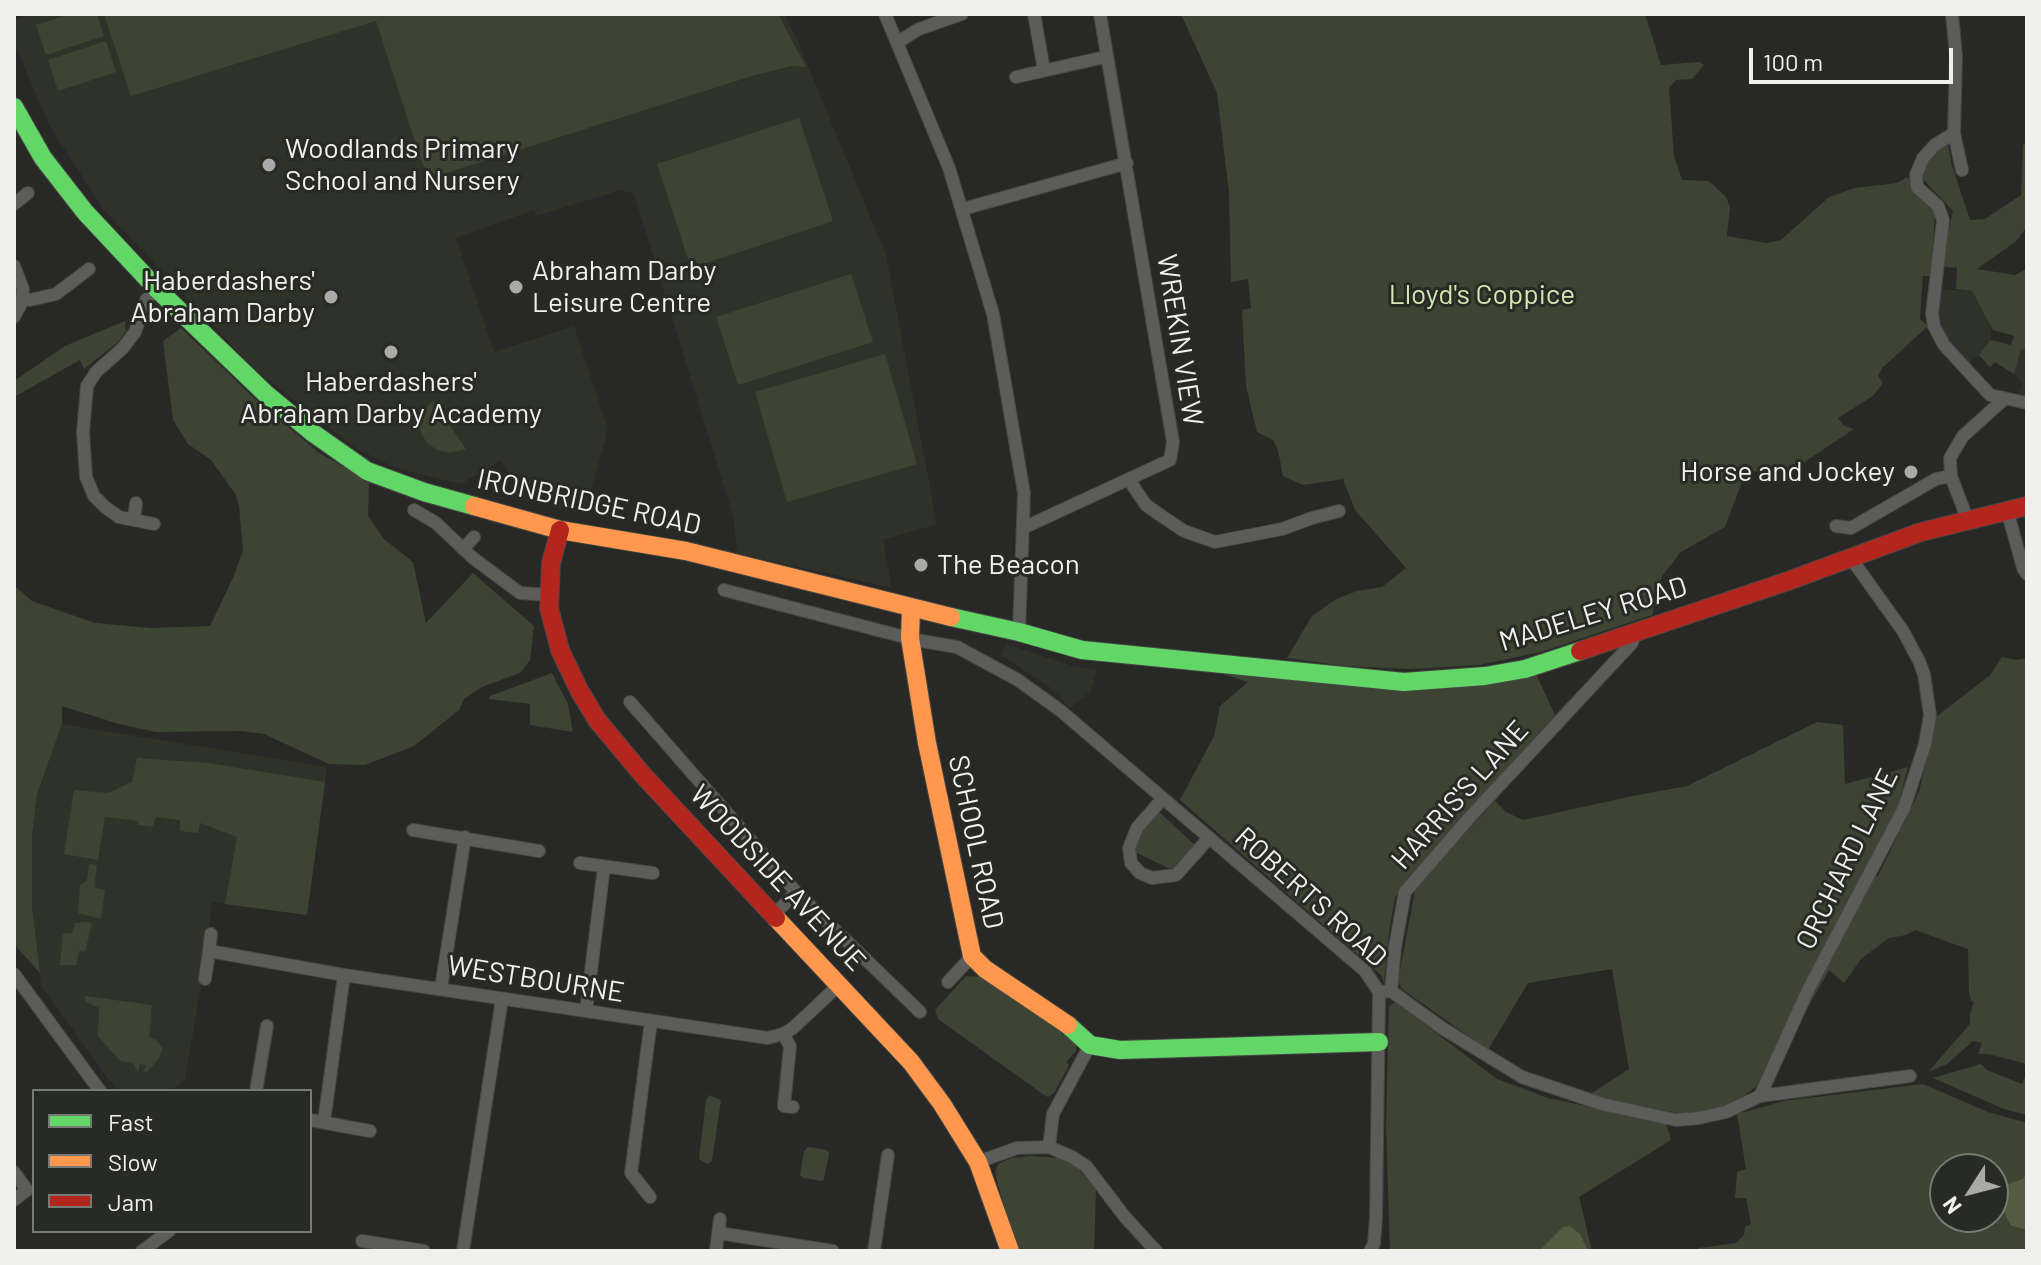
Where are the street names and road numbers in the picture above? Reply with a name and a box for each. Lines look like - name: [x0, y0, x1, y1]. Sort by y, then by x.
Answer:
- street label: WREKIN VIEW: [1150, 252, 1210, 428]
- street label: IRONBRIDGE ROAD: [474, 462, 704, 542]
- street label: MADELEY ROAD: [1495, 570, 1691, 658]
- street label: HARRIS'S LANE: [1384, 714, 1536, 876]
- street label: SCHOOL ROAD: [941, 752, 1011, 932]
- street label: ORCHARD LANE: [1789, 763, 1905, 955]
- street label: WOODSIDE AVENUE: [683, 778, 873, 978]
- street label: ROBERTS ROAD: [1228, 820, 1394, 974]
- street label: WESTBOURNE: [445, 948, 627, 1010]

